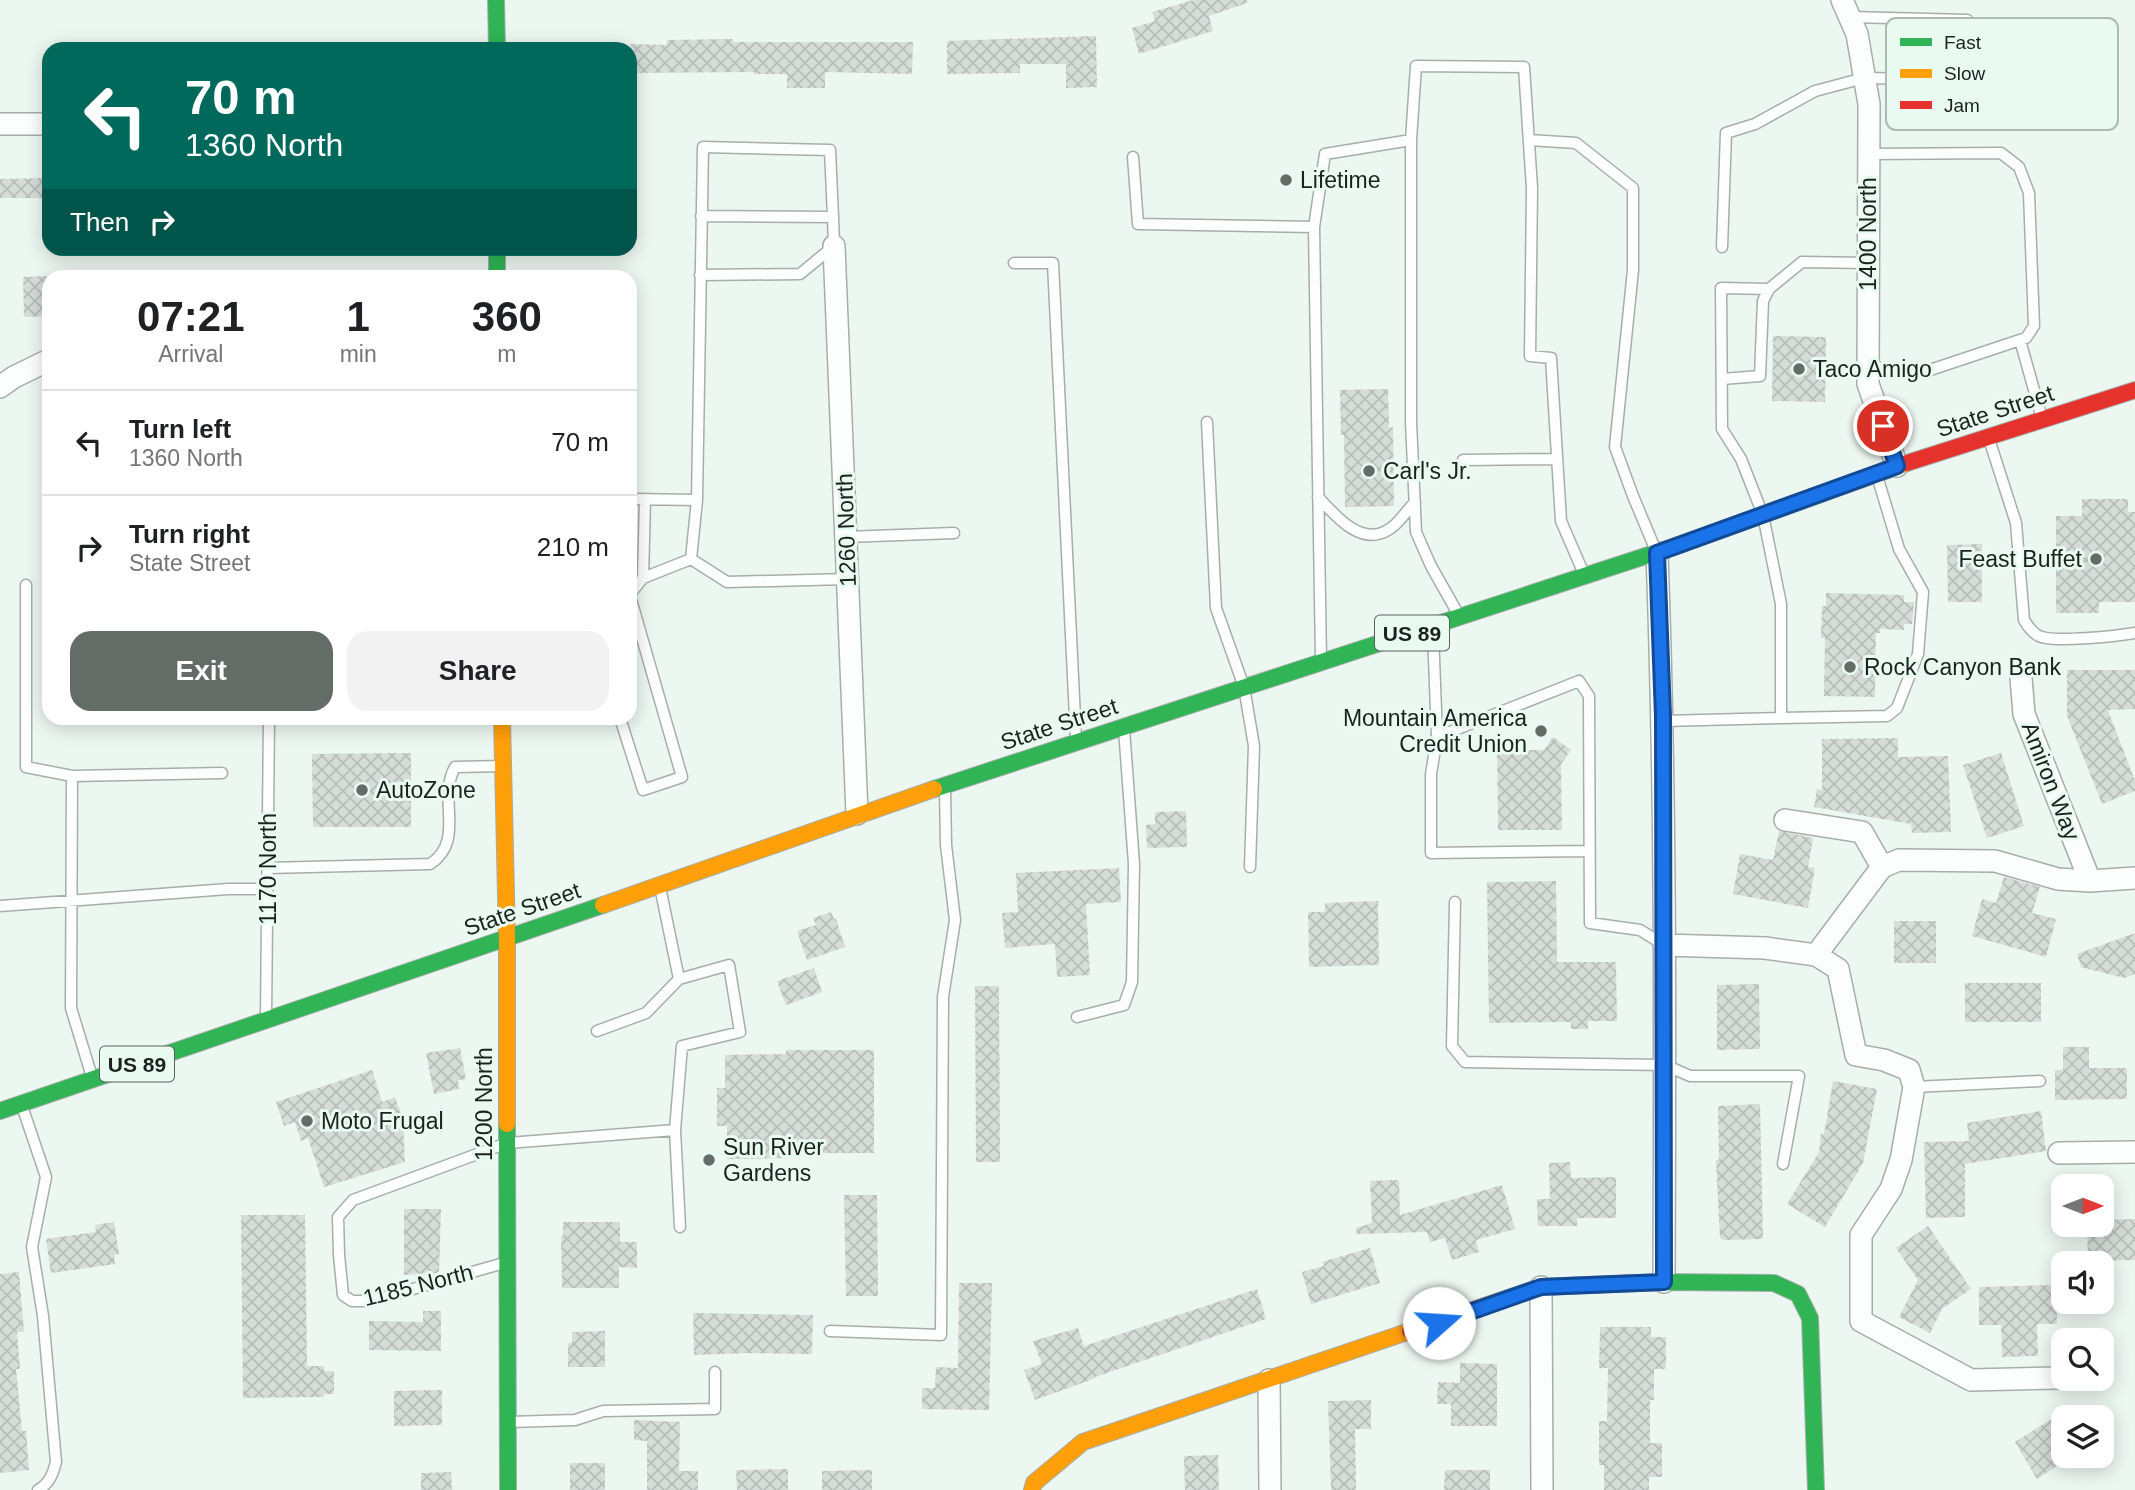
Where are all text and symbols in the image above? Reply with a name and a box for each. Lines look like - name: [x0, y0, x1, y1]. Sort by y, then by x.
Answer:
- legend: [1886, 18, 2118, 130]
- text: Fast: [1944, 32, 1982, 53]
- text: Slow: [1944, 63, 1985, 84]
- icon: left: [70, 70, 161, 161]
- text: 70 m: [185, 70, 297, 124]
- text: Jam: [1944, 95, 1980, 116]
- text: 1360 North: [185, 127, 343, 163]
- place label: Lifetime: [1300, 167, 1381, 193]
- marker: Lifetime: [1278, 172, 1294, 188]
- street label: 1400 North: [1855, 177, 1881, 291]
- icon: right: [143, 203, 181, 241]
- text: Then: [70, 207, 129, 237]
- text: 07:21: [137, 293, 245, 340]
- text: 1: [346, 293, 370, 340]
- text: 360: [472, 293, 542, 340]
- text: Arrival: [158, 341, 223, 367]
- text: min: [340, 341, 377, 367]
- text: m: [497, 341, 516, 367]
- place label: Taco Amigo: [1813, 356, 1932, 382]
- marker: Taco Amigo: [1791, 361, 1807, 377]
- street label: State Street: [1933, 380, 2057, 442]
- pin: [1853, 396, 1913, 456]
- icon: arrive: [1864, 407, 1902, 445]
- text: Turn left: [129, 414, 231, 444]
- icon: left: [70, 424, 108, 462]
- text: 70 m: [551, 427, 609, 457]
- text: 1360 North: [129, 445, 243, 471]
- place label: Carl's Jr.: [1383, 458, 1472, 484]
- marker: Carl's Jr.: [1361, 463, 1377, 479]
- street label: 1260 North: [831, 473, 861, 587]
- text: Turn right: [129, 519, 250, 549]
- icon: right: [70, 529, 108, 567]
- text: 210 m: [537, 532, 609, 562]
- place label: Feast Buffet: [1958, 546, 2083, 572]
- text: State Street: [129, 550, 250, 576]
- marker: Feast Buffet: [2088, 551, 2104, 567]
- road number: US 89: [1375, 616, 1449, 650]
- button: Exit: [70, 631, 333, 711]
- button: Share: [347, 631, 609, 711]
- place label: Rock Canyon Bank: [1864, 654, 2061, 680]
- marker: Rock Canyon Bank: [1842, 659, 1858, 675]
- street label: State Street: [997, 693, 1121, 755]
- place label: Mountain America Credit Union: [1343, 705, 1527, 757]
- street label: Amiron Way: [2017, 718, 2086, 844]
- marker: Mountain America Credit Union: [1533, 723, 1549, 739]
- place label: AutoZone: [376, 777, 476, 803]
- marker: AutoZone: [354, 782, 370, 798]
- street label: 1170 North: [255, 813, 281, 925]
- street label: State Street: [460, 877, 584, 941]
- road number: US 89: [100, 1046, 174, 1082]
- street label: 1200 North: [471, 1047, 497, 1161]
- place label: Moto Frugal: [321, 1108, 444, 1134]
- marker: Moto Frugal: [299, 1113, 315, 1129]
- place label: Sun River Gardens: [723, 1134, 824, 1186]
- marker: Sun River Gardens: [701, 1152, 717, 1168]
- north arrow: [2051, 1174, 2114, 1237]
- map controls: [2051, 1174, 2114, 1468]
- button: sound: [2051, 1251, 2114, 1314]
- street label: 1185 North: [360, 1259, 476, 1311]
- position arrow: [1402, 1286, 1476, 1360]
- button: search: [2051, 1328, 2114, 1391]
- button: layers: [2051, 1405, 2114, 1468]

